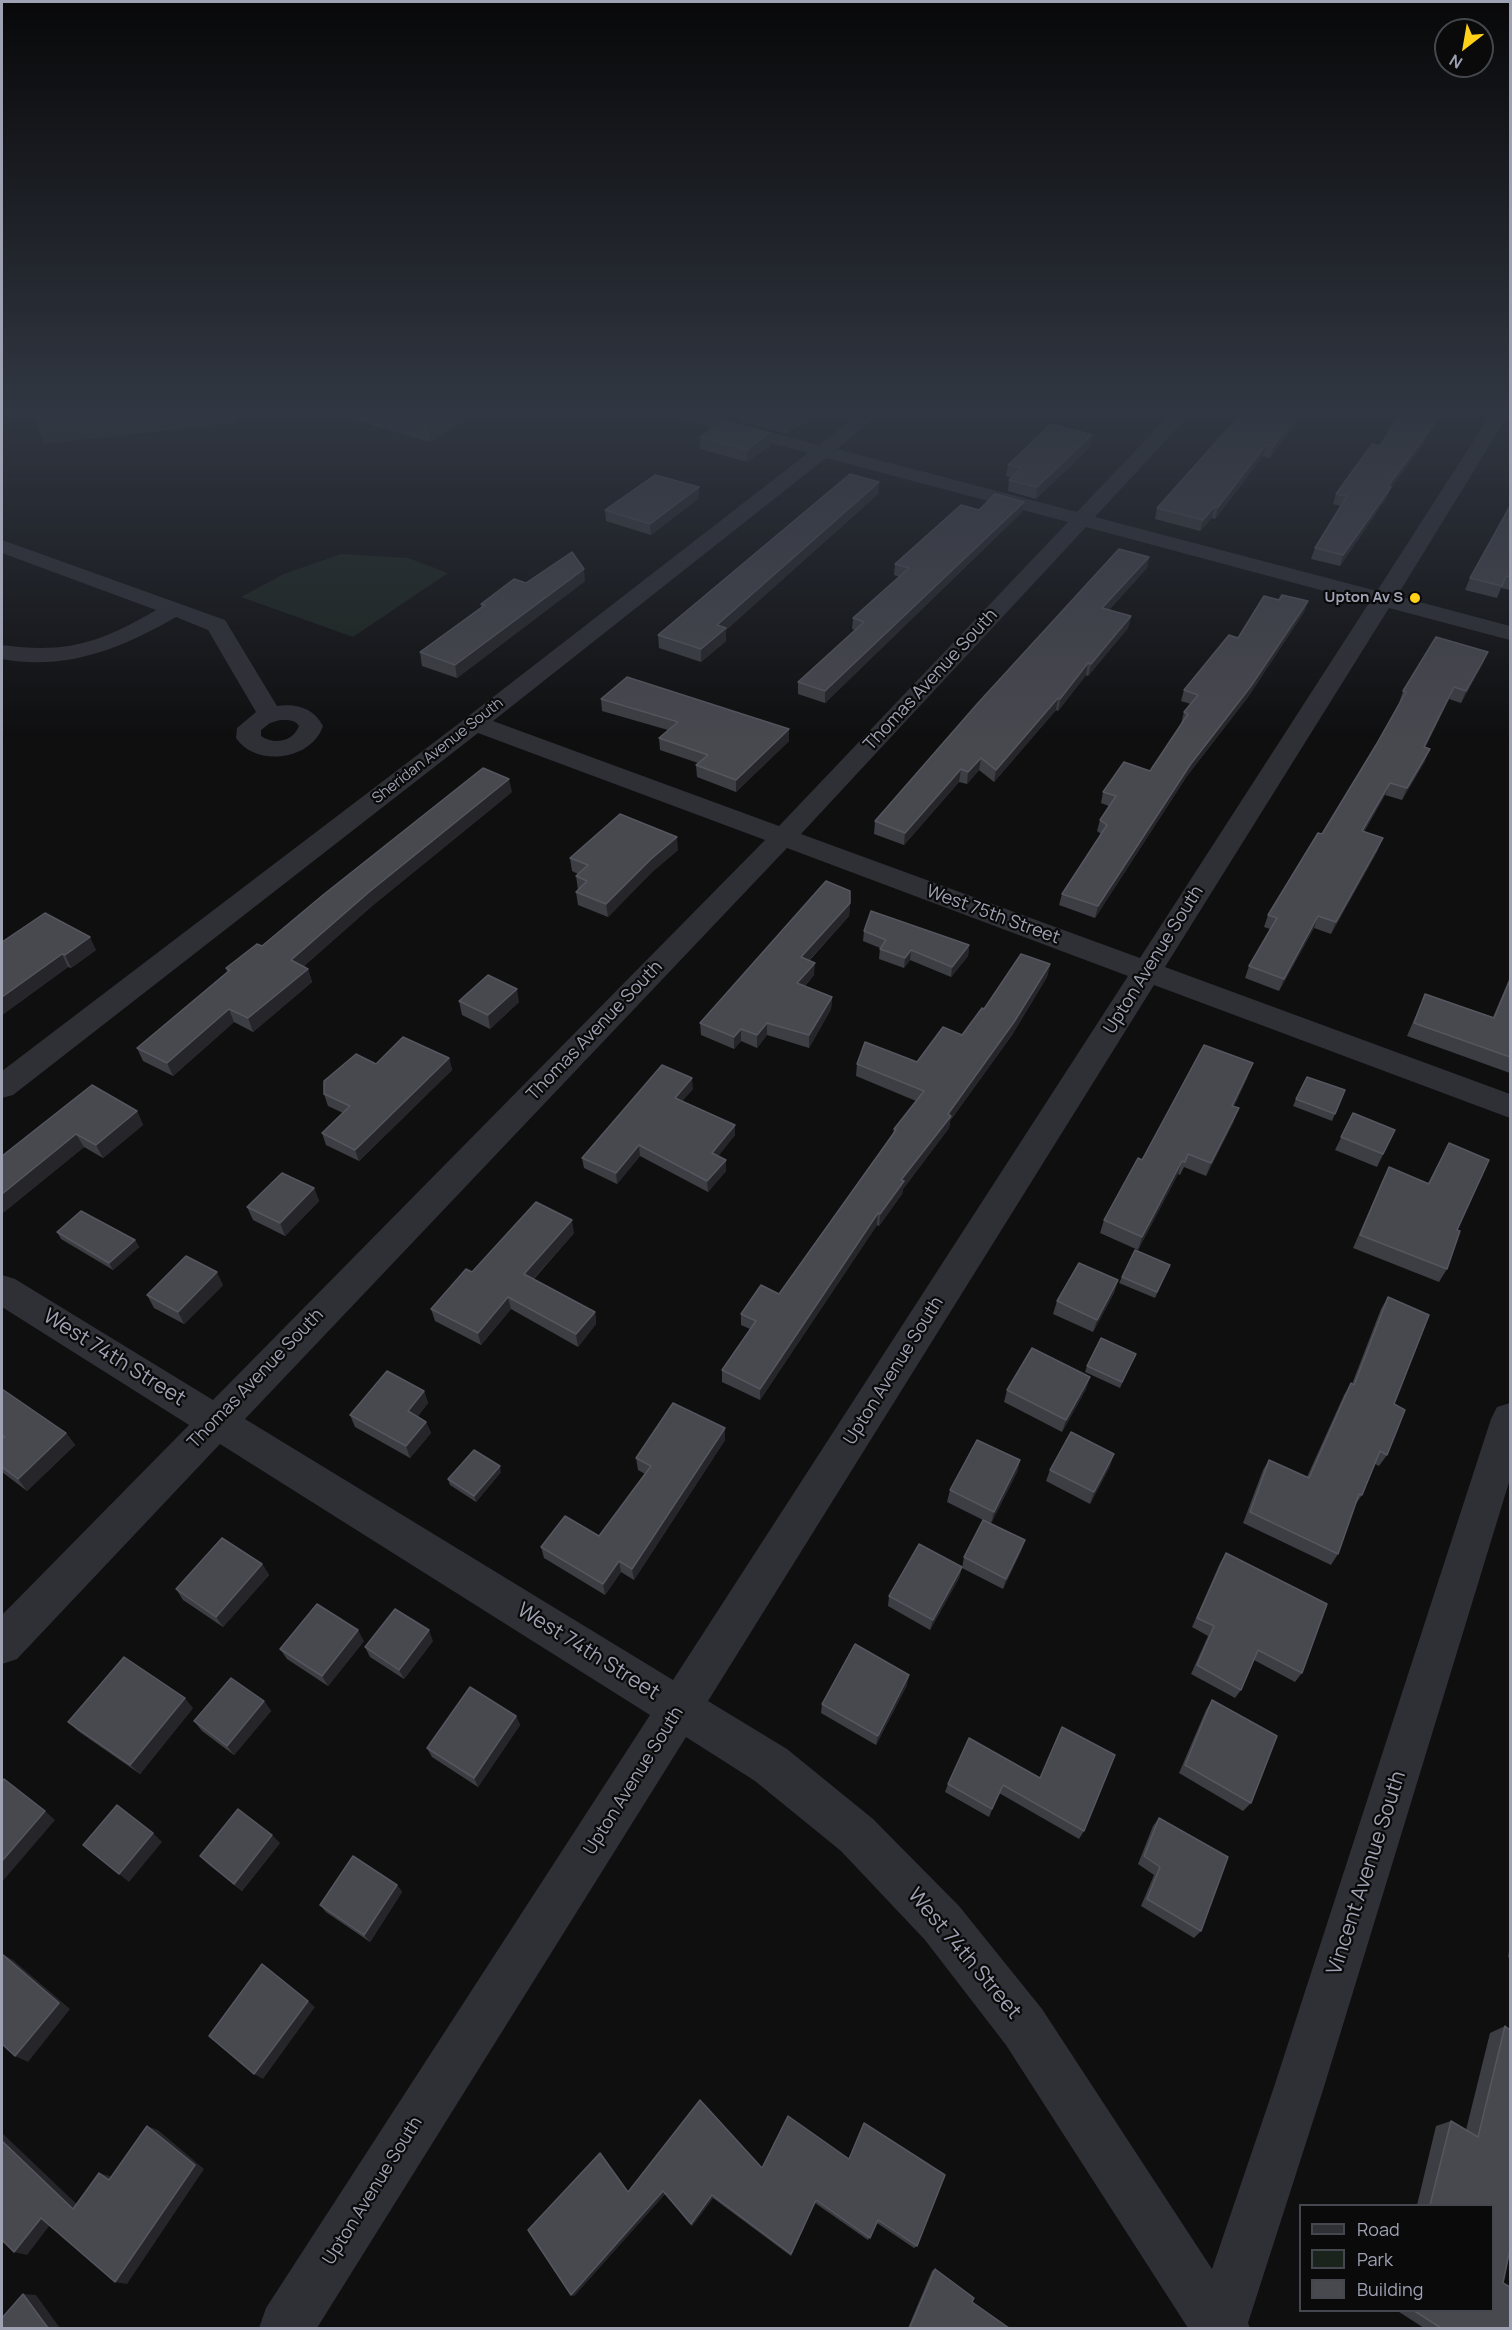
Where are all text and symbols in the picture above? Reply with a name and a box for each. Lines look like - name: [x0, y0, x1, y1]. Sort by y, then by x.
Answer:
- north arrow: [1434, 18, 1494, 78]
- text: N: [1445, 49, 1466, 74]
- place label: Upton Av S: [1325, 589, 1403, 607]
- marker: Upton Av S: [1408, 591, 1422, 605]
- street label: Thomas Avenue South: [860, 605, 1002, 755]
- street label: Sheridan Avenue South: [369, 694, 507, 808]
- street label: West 75th Street: [923, 881, 1063, 949]
- street label: Upton Avenue South: [1100, 882, 1208, 1038]
- street label: Thomas Avenue South: [523, 957, 667, 1105]
- street label: Upton Avenue South: [840, 1293, 948, 1449]
- street label: West 74th Street: [38, 1304, 190, 1412]
- street label: Thomas Avenue South: [184, 1305, 328, 1453]
- street label: West 74th Street: [512, 1598, 664, 1706]
- street label: Upton Avenue South: [580, 1703, 688, 1859]
- street label: Vincent Avenue South: [1322, 1768, 1412, 1978]
- street label: West 74th Street: [902, 1883, 1026, 2025]
- street label: Upton Avenue South: [319, 2113, 427, 2269]
- legend: [1299, 2204, 1494, 2312]
- text: Road: [1357, 2217, 1400, 2241]
- text: Park: [1357, 2247, 1393, 2271]
- text: Building: [1357, 2277, 1423, 2301]

